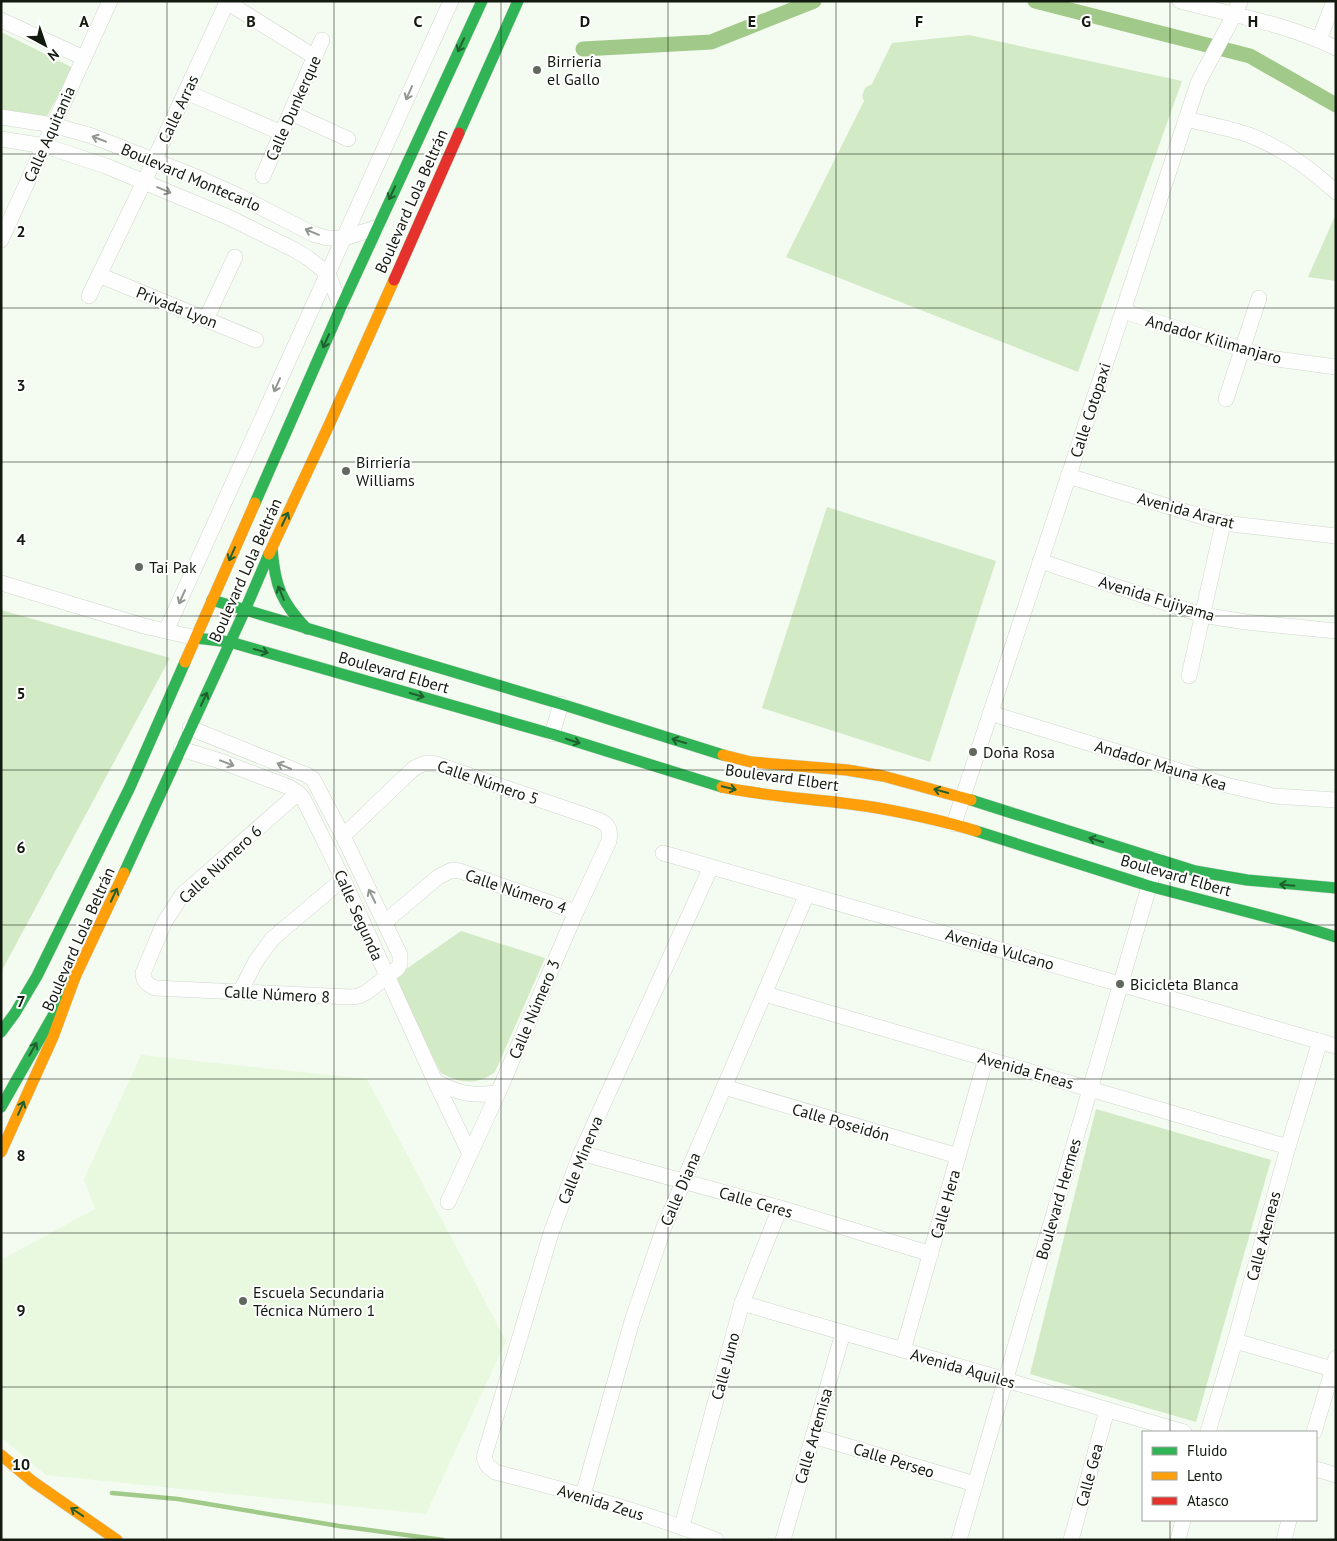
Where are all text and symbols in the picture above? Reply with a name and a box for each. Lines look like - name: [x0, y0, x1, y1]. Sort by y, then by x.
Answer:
- text: A: [79, 11, 89, 31]
- text: B: [246, 11, 256, 31]
- text: C: [414, 11, 423, 31]
- text: D: [580, 11, 590, 31]
- text: E: [748, 11, 756, 31]
- text: F: [915, 11, 923, 31]
- text: G: [1081, 11, 1091, 31]
- text: H: [1248, 11, 1258, 31]
- north arrow: [20, 20, 70, 70]
- one-way arrow: [456, 38, 466, 53]
- text: N: [44, 45, 63, 65]
- place label: Birriería el Gallo: [547, 51, 602, 89]
- street label: Calle Dunkerque: [261, 52, 325, 164]
- marker: Birriería el Gallo: [531, 64, 543, 76]
- street label: Calle Arras: [154, 71, 203, 146]
- street label: Calle Aquitania: [19, 83, 79, 185]
- one-way arrow: [404, 86, 414, 101]
- street label: Boulevard Lola Beltrán: [370, 126, 452, 276]
- one-way arrow: [92, 134, 108, 143]
- street label: Boulevard Montecarlo: [118, 138, 264, 216]
- one-way arrow: [387, 185, 397, 200]
- one-way arrow: [156, 186, 171, 195]
- text: 2: [16, 221, 26, 241]
- one-way arrow: [305, 227, 320, 237]
- street label: Privada Lyon: [133, 282, 221, 332]
- street label: Andador Kilimanjaro: [1144, 310, 1284, 368]
- one-way arrow: [320, 333, 330, 348]
- street label: Calle Cotopaxi: [1065, 360, 1115, 460]
- text: 3: [16, 375, 26, 395]
- one-way arrow: [272, 377, 282, 392]
- place label: Birriería Williams: [356, 452, 415, 490]
- marker: Birriería Williams: [340, 465, 352, 477]
- street label: Avenida Ararat: [1135, 487, 1237, 533]
- street label: Boulevard Lola Beltrán: [204, 495, 286, 645]
- one-way arrow: [281, 512, 290, 527]
- text: 4: [16, 529, 26, 549]
- one-way arrow: [227, 546, 237, 561]
- place label: Tai Pak: [149, 557, 197, 577]
- marker: Tai Pak: [133, 561, 145, 573]
- street label: Avenida Fujiyama: [1097, 571, 1217, 625]
- one-way arrow: [275, 586, 284, 601]
- one-way arrow: [176, 589, 186, 604]
- one-way arrow: [252, 646, 268, 656]
- street label: Boulevard Elbert: [336, 647, 452, 698]
- text: 5: [16, 683, 26, 703]
- one-way arrow: [409, 691, 425, 701]
- one-way arrow: [199, 692, 209, 707]
- one-way arrow: [671, 735, 687, 745]
- street label: Andador Mauna Kea: [1093, 735, 1229, 795]
- one-way arrow: [565, 737, 580, 746]
- place label: Doña Rosa: [983, 742, 1055, 762]
- marker: Doña Rosa: [967, 746, 979, 758]
- street label: Calle Número 5: [435, 755, 541, 809]
- one-way arrow: [219, 759, 234, 769]
- street label: Boulevard Elbert: [724, 759, 841, 795]
- one-way arrow: [277, 761, 292, 770]
- one-way arrow: [720, 784, 736, 793]
- one-way arrow: [933, 786, 949, 795]
- street label: Calle Número 6: [174, 821, 266, 907]
- one-way arrow: [1088, 834, 1104, 844]
- text: 6: [16, 837, 26, 857]
- street label: Boulevard Elbert: [1118, 850, 1234, 901]
- street label: Boulevard Lola Beltrán: [37, 864, 119, 1014]
- street label: Calle Número 4: [463, 864, 570, 918]
- street label: Calle Segunda: [330, 866, 388, 964]
- one-way arrow: [1279, 880, 1295, 889]
- one-way arrow: [110, 888, 119, 903]
- one-way arrow: [367, 888, 377, 903]
- street label: Avenida Vulcano: [943, 924, 1057, 974]
- street label: Calle Número 3: [504, 956, 564, 1062]
- place label: Bicicleta Blanca: [1130, 974, 1239, 994]
- marker: Bicicleta Blanca: [1114, 978, 1126, 990]
- street label: Calle Número 8: [224, 981, 330, 1007]
- text: 7: [16, 991, 26, 1011]
- one-way arrow: [28, 1042, 38, 1057]
- street label: Avenida Eneas: [976, 1047, 1076, 1093]
- street label: Calle Poseidón: [790, 1099, 892, 1145]
- one-way arrow: [17, 1101, 27, 1116]
- street label: Calle Minerva: [553, 1113, 607, 1207]
- street label: Boulevard Hermes: [1031, 1136, 1085, 1262]
- text: 8: [16, 1145, 26, 1165]
- street label: Calle Diana: [656, 1149, 704, 1229]
- street label: Calle Hera: [926, 1167, 964, 1241]
- street label: Calle Ceres: [717, 1182, 795, 1222]
- street label: Calle Ateneas: [1241, 1189, 1285, 1283]
- place label: Escuela Secundaria Técnica Número 1: [253, 1282, 384, 1320]
- marker: Escuela Secundaria Técnica Número 1: [237, 1295, 249, 1307]
- text: 9: [16, 1300, 26, 1320]
- street label: Calle Juno: [706, 1330, 744, 1402]
- street label: Avenida Aquiles: [908, 1344, 1018, 1393]
- street label: Calle Artemisa: [790, 1386, 836, 1486]
- legend: [1142, 1431, 1317, 1521]
- street label: Calle Perseo: [851, 1438, 937, 1482]
- street label: Calle Gea: [1071, 1441, 1107, 1509]
- text: Fluido: [1187, 1441, 1227, 1460]
- text: 10: [12, 1454, 30, 1474]
- text: Lento: [1187, 1466, 1223, 1485]
- street label: Avenida Zeus: [555, 1479, 647, 1525]
- text: Atasco: [1187, 1491, 1229, 1510]
- one-way arrow: [70, 1507, 84, 1517]

